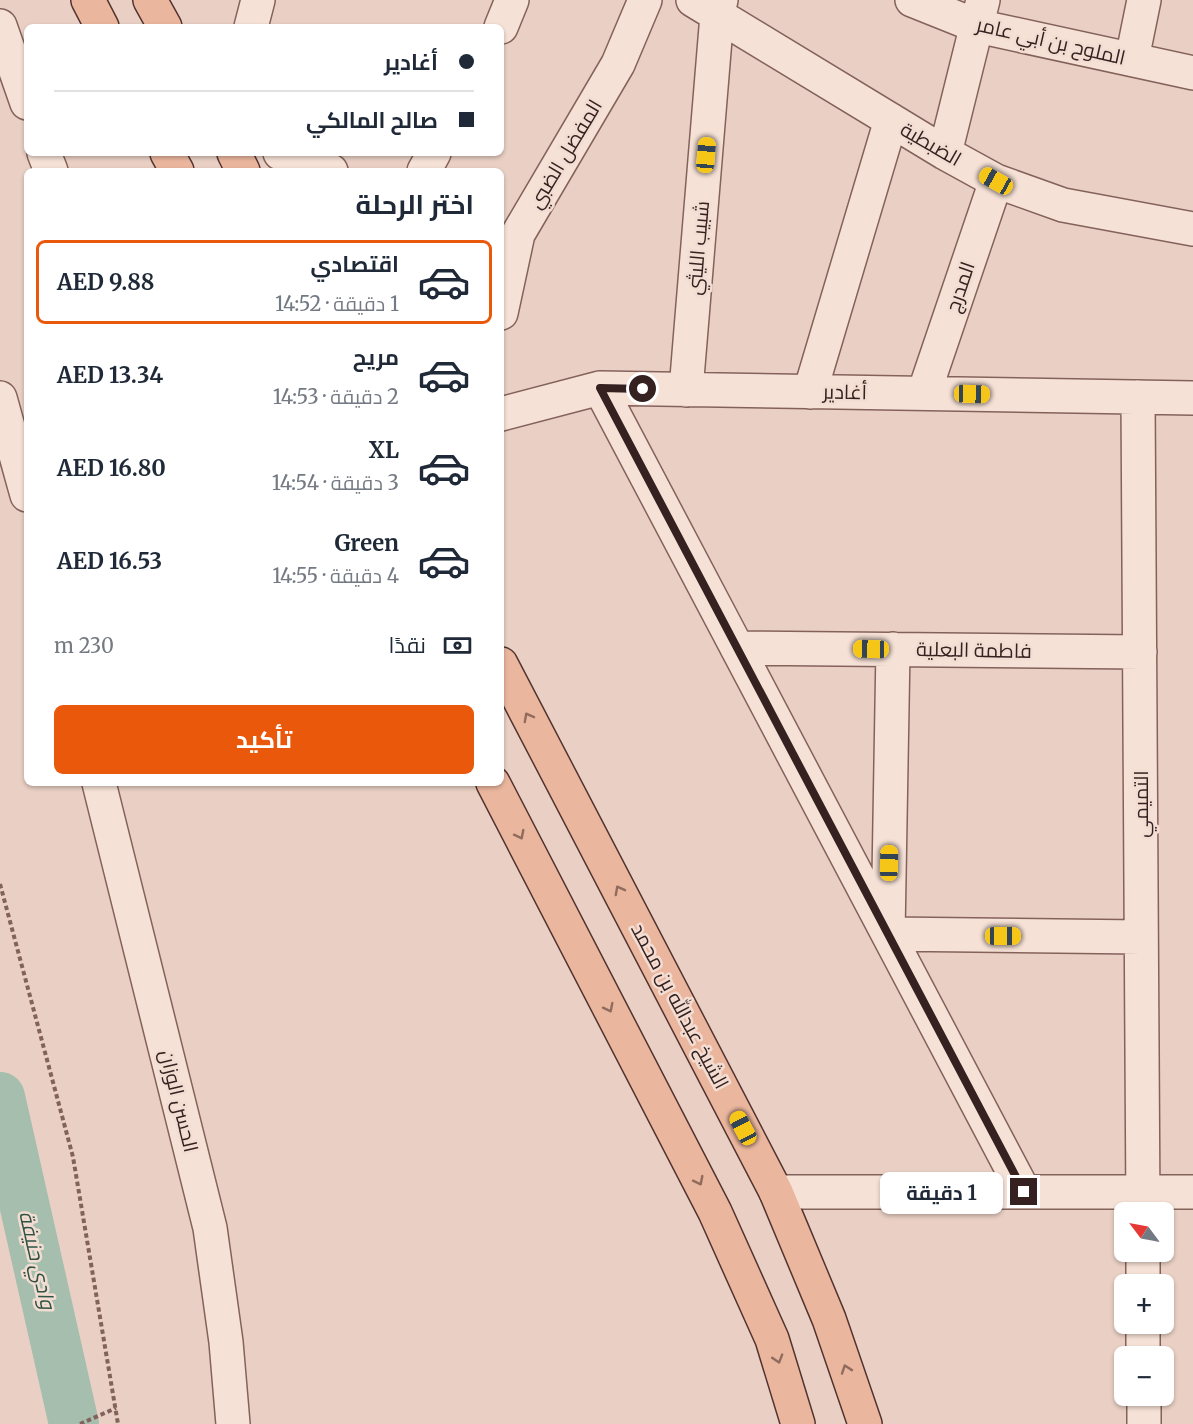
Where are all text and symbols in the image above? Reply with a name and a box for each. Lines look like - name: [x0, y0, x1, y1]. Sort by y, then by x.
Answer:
- street label: الملوح بن أبي عامر: [972, 11, 1128, 74]
- text: أغادير: [384, 48, 438, 76]
- street label: المفضل الضبي: [522, 95, 610, 215]
- text: صالح المالكي: [306, 106, 438, 134]
- street label: الضبطية: [896, 116, 966, 171]
- car: [695, 136, 717, 174]
- car: [976, 164, 1016, 198]
- text: اختر الرحلة: [355, 187, 474, 221]
- street label: شبيب الليثي: [681, 200, 718, 296]
- text: اقتصادي: [310, 250, 399, 278]
- icon: car: [417, 255, 471, 309]
- street label: المدرج: [939, 258, 982, 316]
- text: AED 9.88: [57, 268, 154, 296]
- text: 1 دقيقة · 14:52: [275, 291, 399, 316]
- text: مريح: [353, 343, 399, 371]
- icon: car: [417, 348, 471, 402]
- text: AED 13.34: [57, 361, 163, 389]
- route start: [629, 375, 656, 402]
- street label: أغادير: [822, 379, 867, 404]
- text: 2 دقيقة · 14:53: [273, 384, 399, 409]
- car: [954, 385, 990, 403]
- text: XL: [369, 436, 399, 464]
- icon: car: [417, 441, 471, 495]
- text: AED 16.80: [57, 454, 166, 482]
- text: 3 دقيقة · 14:54: [272, 470, 399, 495]
- text: Green: [335, 529, 399, 557]
- icon: car: [417, 534, 471, 588]
- text: AED 16.53: [57, 547, 162, 575]
- text: 4 دقيقة · 14:55: [272, 563, 399, 588]
- icon: cash: [441, 629, 474, 662]
- text: نقدًا: [388, 631, 426, 659]
- text: 230 m: [54, 633, 114, 658]
- street label: فاطمة البعلية: [916, 636, 1032, 663]
- car: [853, 640, 889, 658]
- button: تأكيد: [54, 705, 474, 774]
- one-way arrow: [524, 712, 536, 723]
- street label: التميمي: [1128, 770, 1157, 838]
- one-way arrow: [512, 829, 524, 840]
- car: [880, 845, 898, 881]
- one-way arrow: [615, 885, 626, 896]
- street label: الشيخ عبدالله بن محمد: [624, 919, 735, 1094]
- car: [985, 927, 1021, 945]
- one-way arrow: [602, 1002, 613, 1013]
- street label: الحسن الوزان: [154, 1047, 204, 1155]
- car: [727, 1108, 759, 1148]
- callout: 1 دقيقة: [880, 1171, 1003, 1213]
- one-way arrow: [691, 1175, 703, 1186]
- route end: [1010, 1178, 1037, 1205]
- text: 1 دقيقة: [906, 1180, 977, 1205]
- north arrow: [1114, 1202, 1174, 1262]
- map controls: [1114, 1202, 1174, 1406]
- water label: وادي حنيفة: [9, 1208, 62, 1314]
- button: +: [1114, 1274, 1174, 1334]
- button: −: [1114, 1346, 1174, 1406]
- one-way arrow: [771, 1353, 783, 1364]
- one-way arrow: [840, 1364, 853, 1375]

